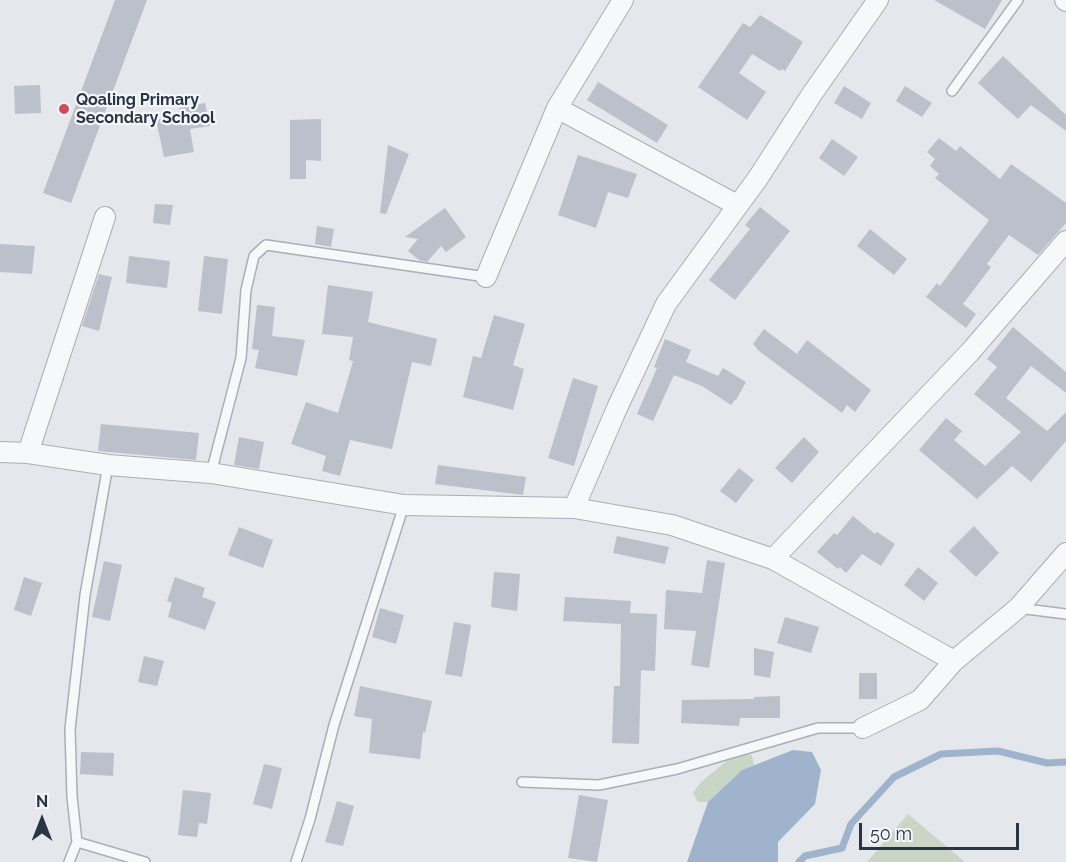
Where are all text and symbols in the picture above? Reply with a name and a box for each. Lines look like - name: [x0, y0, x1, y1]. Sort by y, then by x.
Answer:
- place label: Qoaling Primary Secondary School: [76, 90, 215, 128]
- marker: Qoaling Primary Secondary School: [57, 102, 71, 116]
- north arrow: [12, 790, 72, 850]
- text: N: [36, 792, 48, 811]
- scale bar: [862, 811, 1022, 849]
- text: 50 m: [870, 823, 912, 844]

